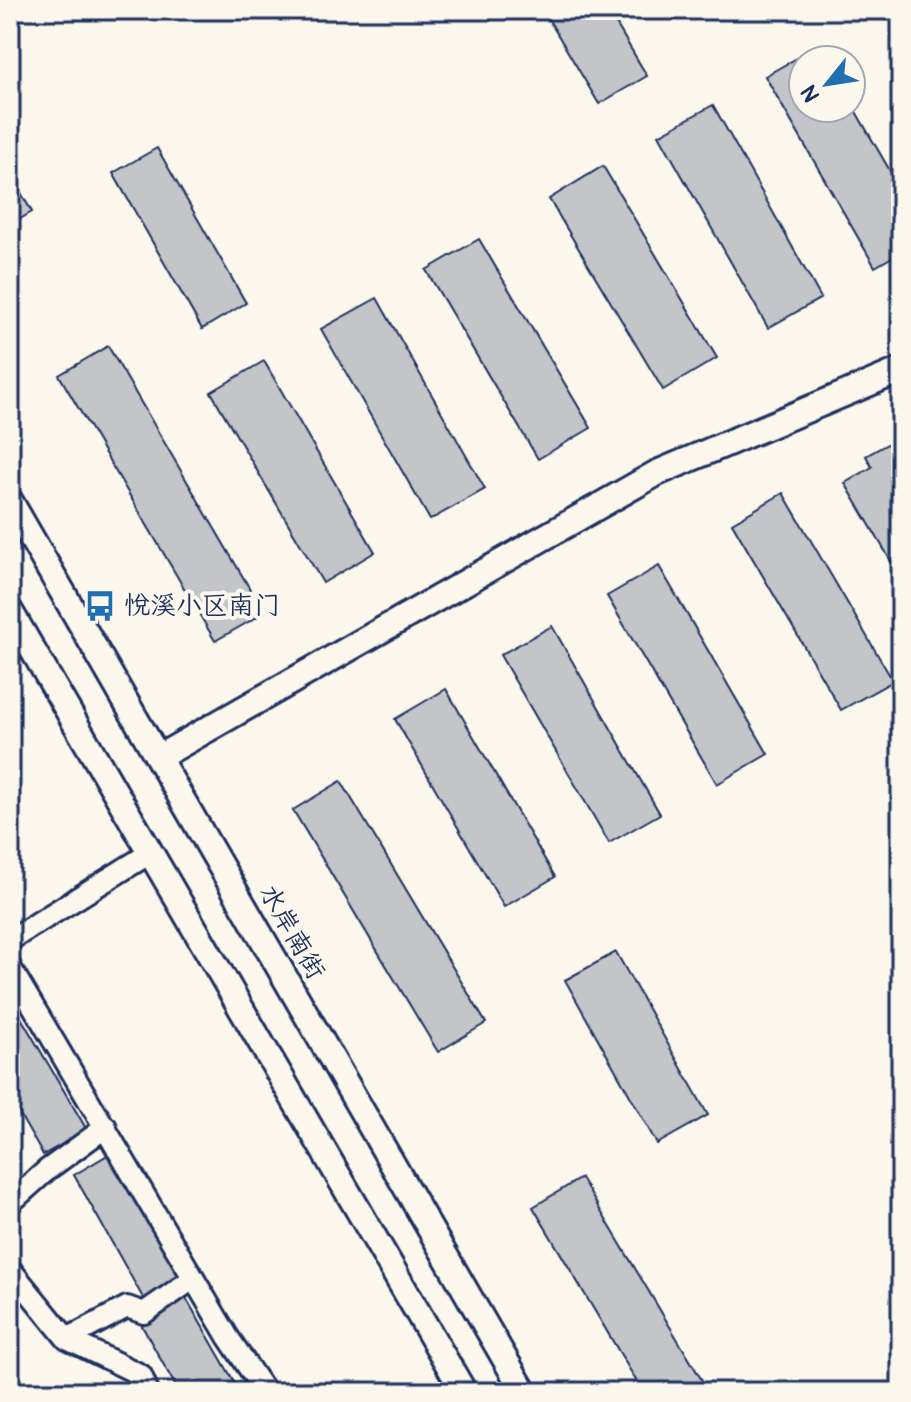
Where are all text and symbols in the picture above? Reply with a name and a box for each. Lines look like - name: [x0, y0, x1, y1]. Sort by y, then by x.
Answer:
- north arrow: [787, 44, 867, 124]
- text: N: [795, 80, 826, 107]
- bus stop icon: 悦溪小区南门: [83, 589, 117, 623]
- place label: 悦溪小区南门: [124, 590, 280, 622]
- street label: 水岸南街: [252, 879, 332, 985]

